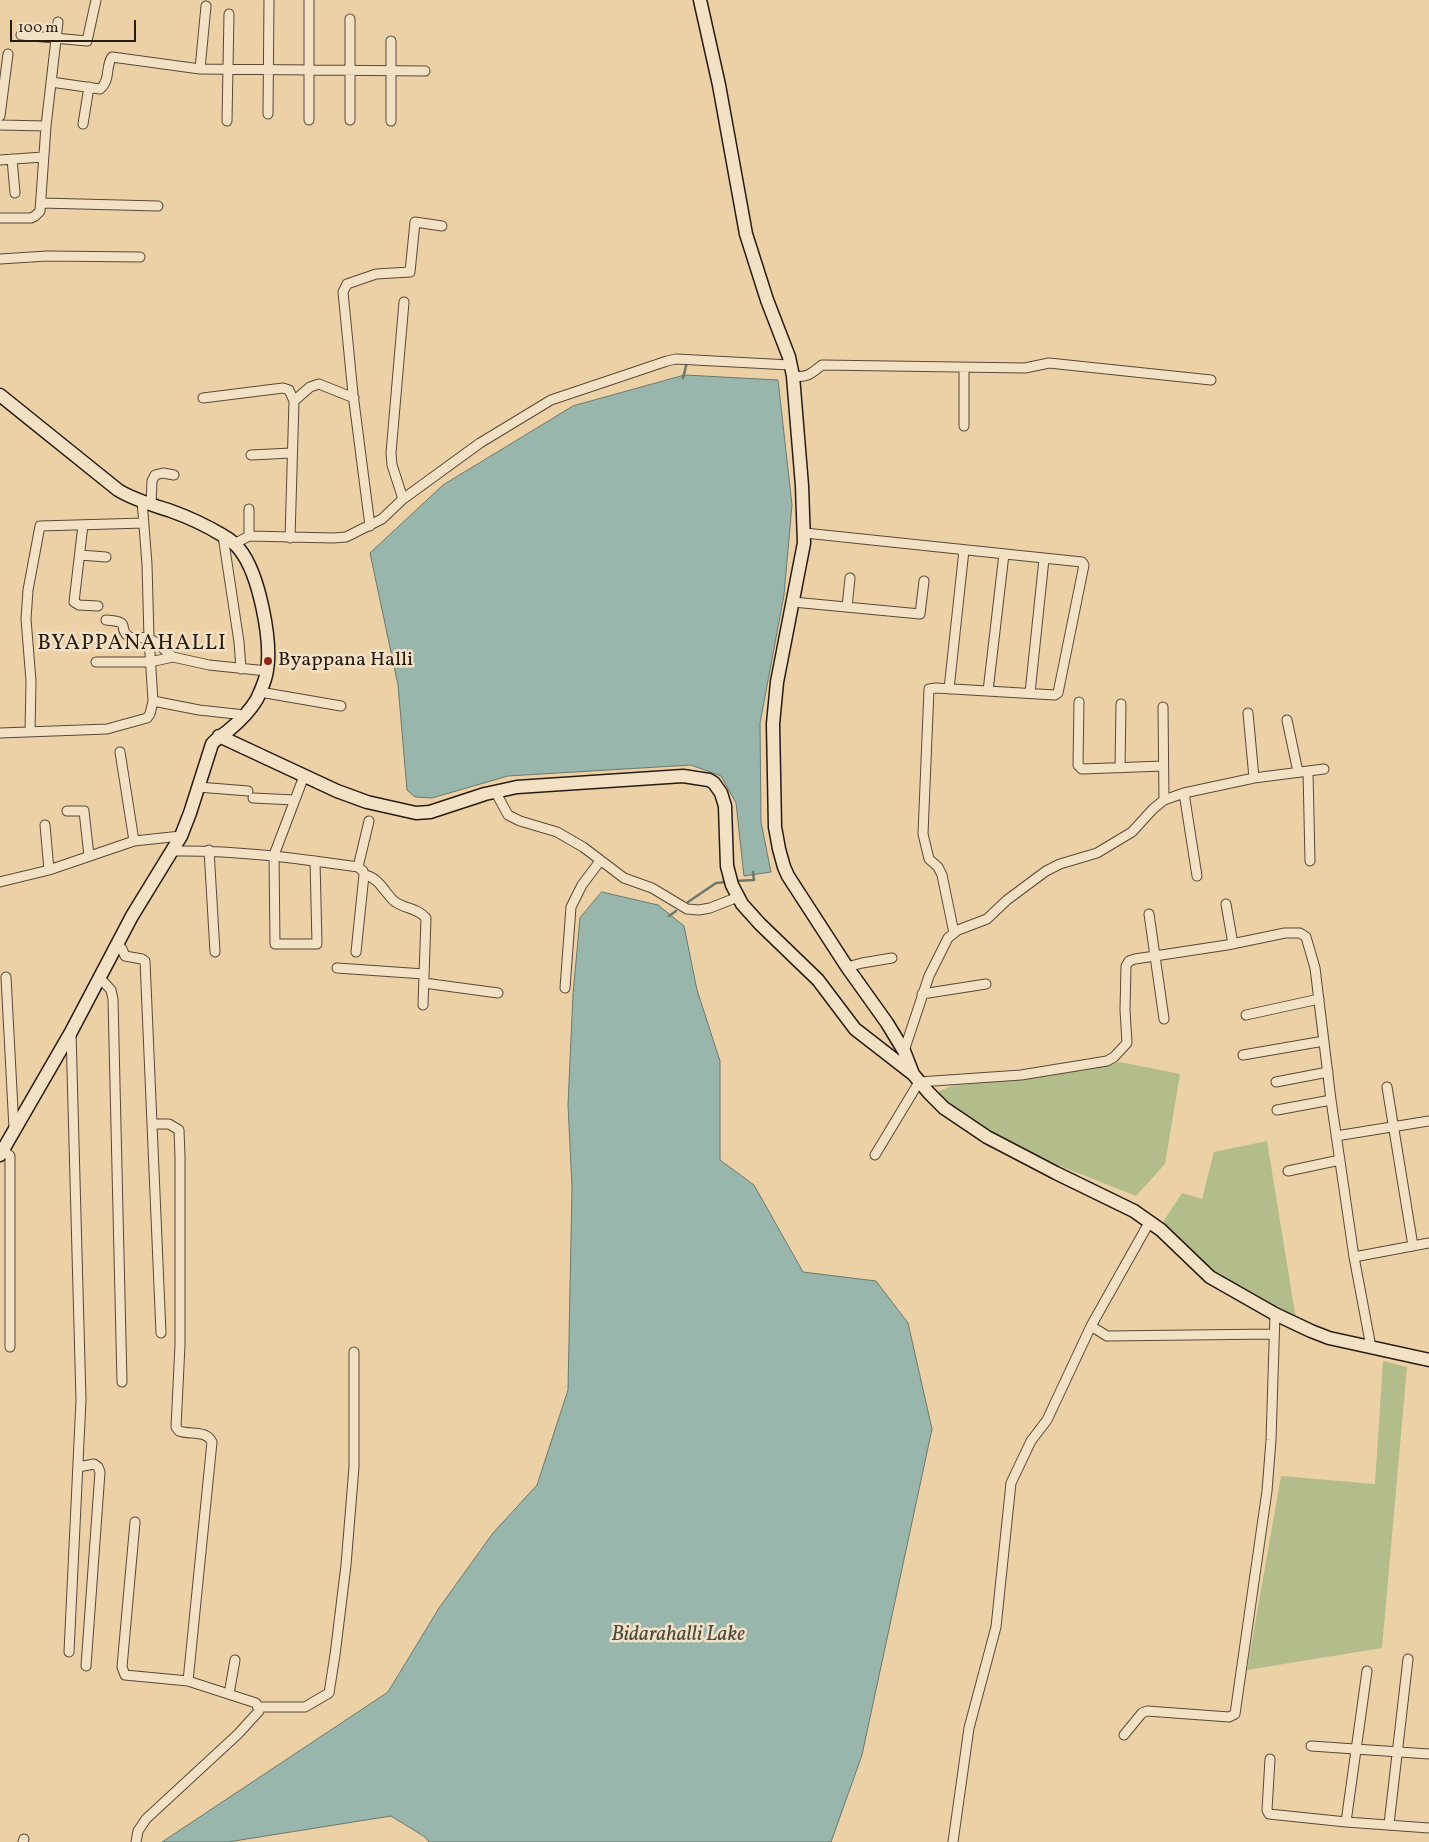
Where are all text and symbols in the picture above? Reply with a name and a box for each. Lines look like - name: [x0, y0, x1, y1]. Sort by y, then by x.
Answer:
- scale bar: [12, 10, 139, 42]
- text: 100 m: [18, 18, 58, 39]
- district label: BYAPPANAHALLI: [36, 632, 228, 658]
- place label: Byappana Halli: [278, 649, 413, 673]
- marker: Byappana Halli: [262, 655, 274, 667]
- water label: Bidarahalli Lake: [611, 1623, 745, 1649]

